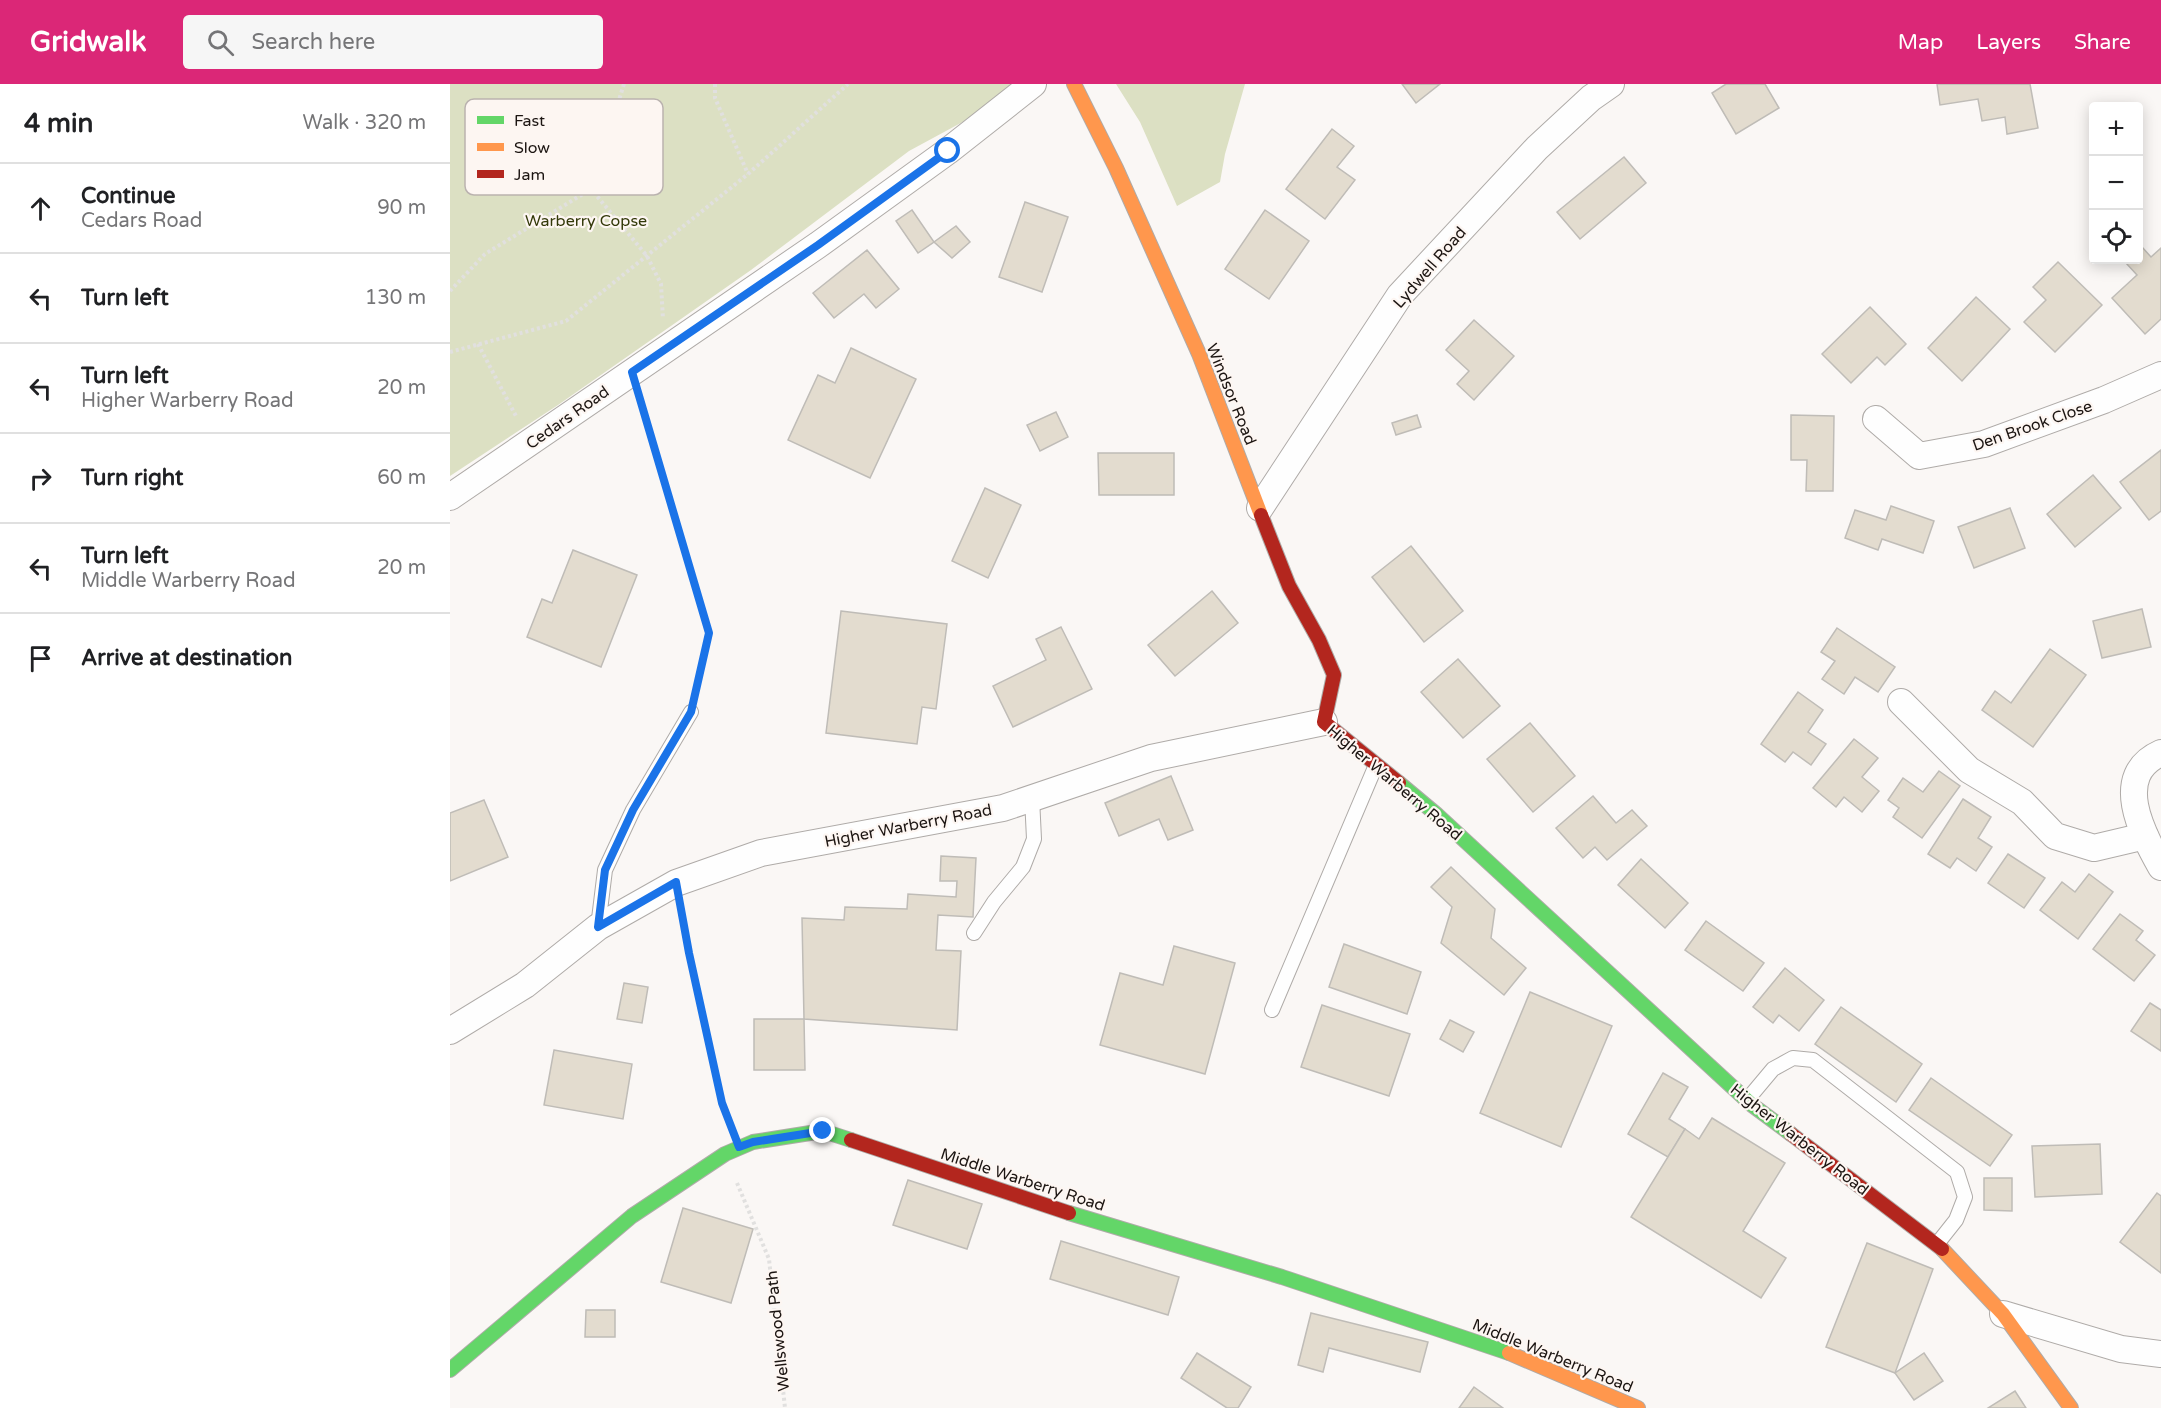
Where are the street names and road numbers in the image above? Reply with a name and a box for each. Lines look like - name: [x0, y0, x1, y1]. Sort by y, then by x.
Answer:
- street label: Lydwell Road: [1389, 223, 1471, 313]
- street label: Windsor Road: [1202, 341, 1261, 448]
- street label: Cedars Road: [522, 382, 613, 454]
- street label: Den Brook Close: [1970, 396, 2095, 456]
- street label: Higher Warberry Road: [1323, 720, 1466, 845]
- street label: Higher Warberry Road: [823, 800, 994, 852]
- street label: Higher Warberry Road: [1726, 1080, 1873, 1200]
- street label: Middle Warberry Road: [938, 1144, 1107, 1216]
- street label: Wellswood Path: [762, 1269, 794, 1392]
- street label: Middle Warberry Road: [1469, 1314, 1636, 1397]

